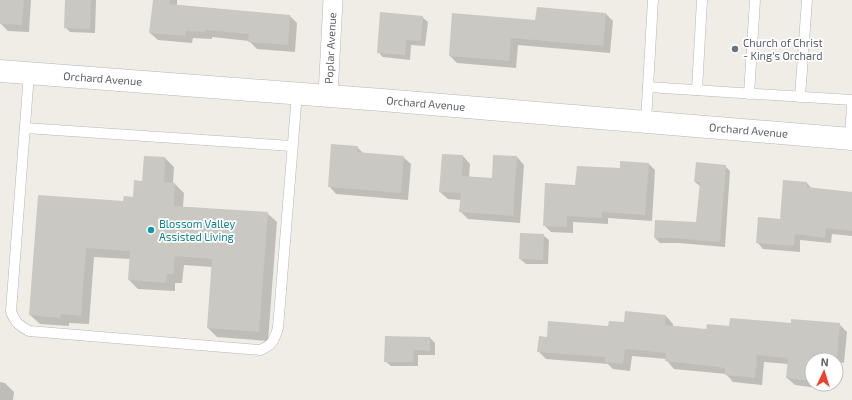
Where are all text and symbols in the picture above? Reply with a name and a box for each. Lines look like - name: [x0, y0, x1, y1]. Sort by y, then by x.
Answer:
- street label: Poplar Avenue: [322, 12, 338, 84]
- place label: Church of Christ - King's Orchard: [743, 36, 823, 62]
- marker: Church of Christ - King's Orchard: [730, 44, 740, 54]
- street label: Orchard Avenue: [63, 69, 143, 88]
- street label: Orchard Avenue: [386, 93, 466, 113]
- street label: Orchard Avenue: [709, 120, 789, 140]
- place label: Blossom Valley Assisted Living: [159, 217, 235, 243]
- marker: Blossom Valley Assisted Living: [146, 225, 156, 235]
- north arrow: [804, 352, 844, 392]
- text: N: [820, 355, 829, 368]

